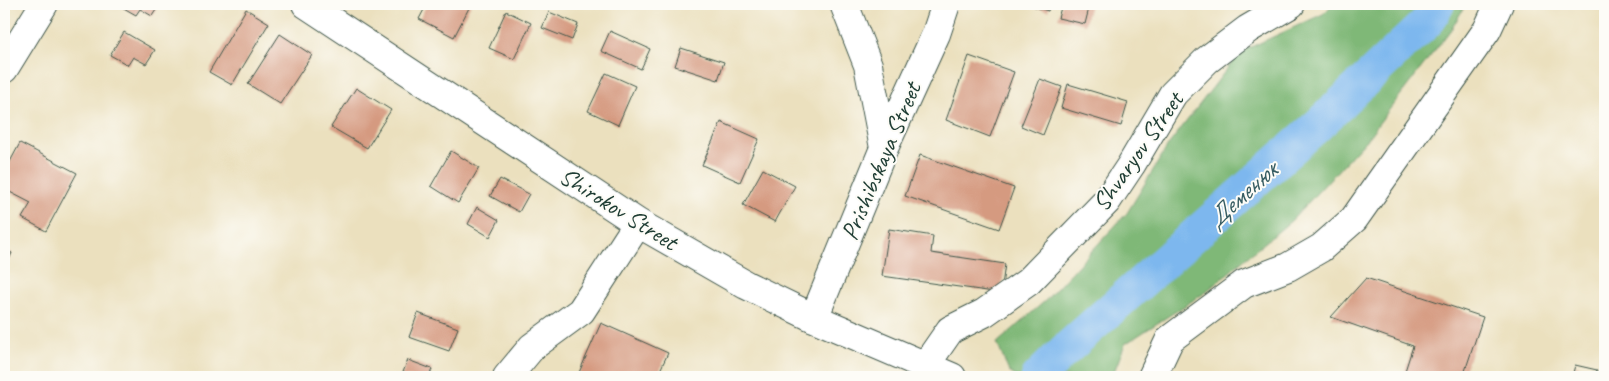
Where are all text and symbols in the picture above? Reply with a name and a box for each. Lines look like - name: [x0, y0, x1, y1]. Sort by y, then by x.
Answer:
- street label: Prishibskaya Street: [833, 75, 930, 245]
- street label: Shvaryov Street: [1085, 84, 1192, 217]
- water label: Деменюк: [1199, 151, 1288, 235]
- street label: Shirokov Street: [554, 160, 686, 259]

